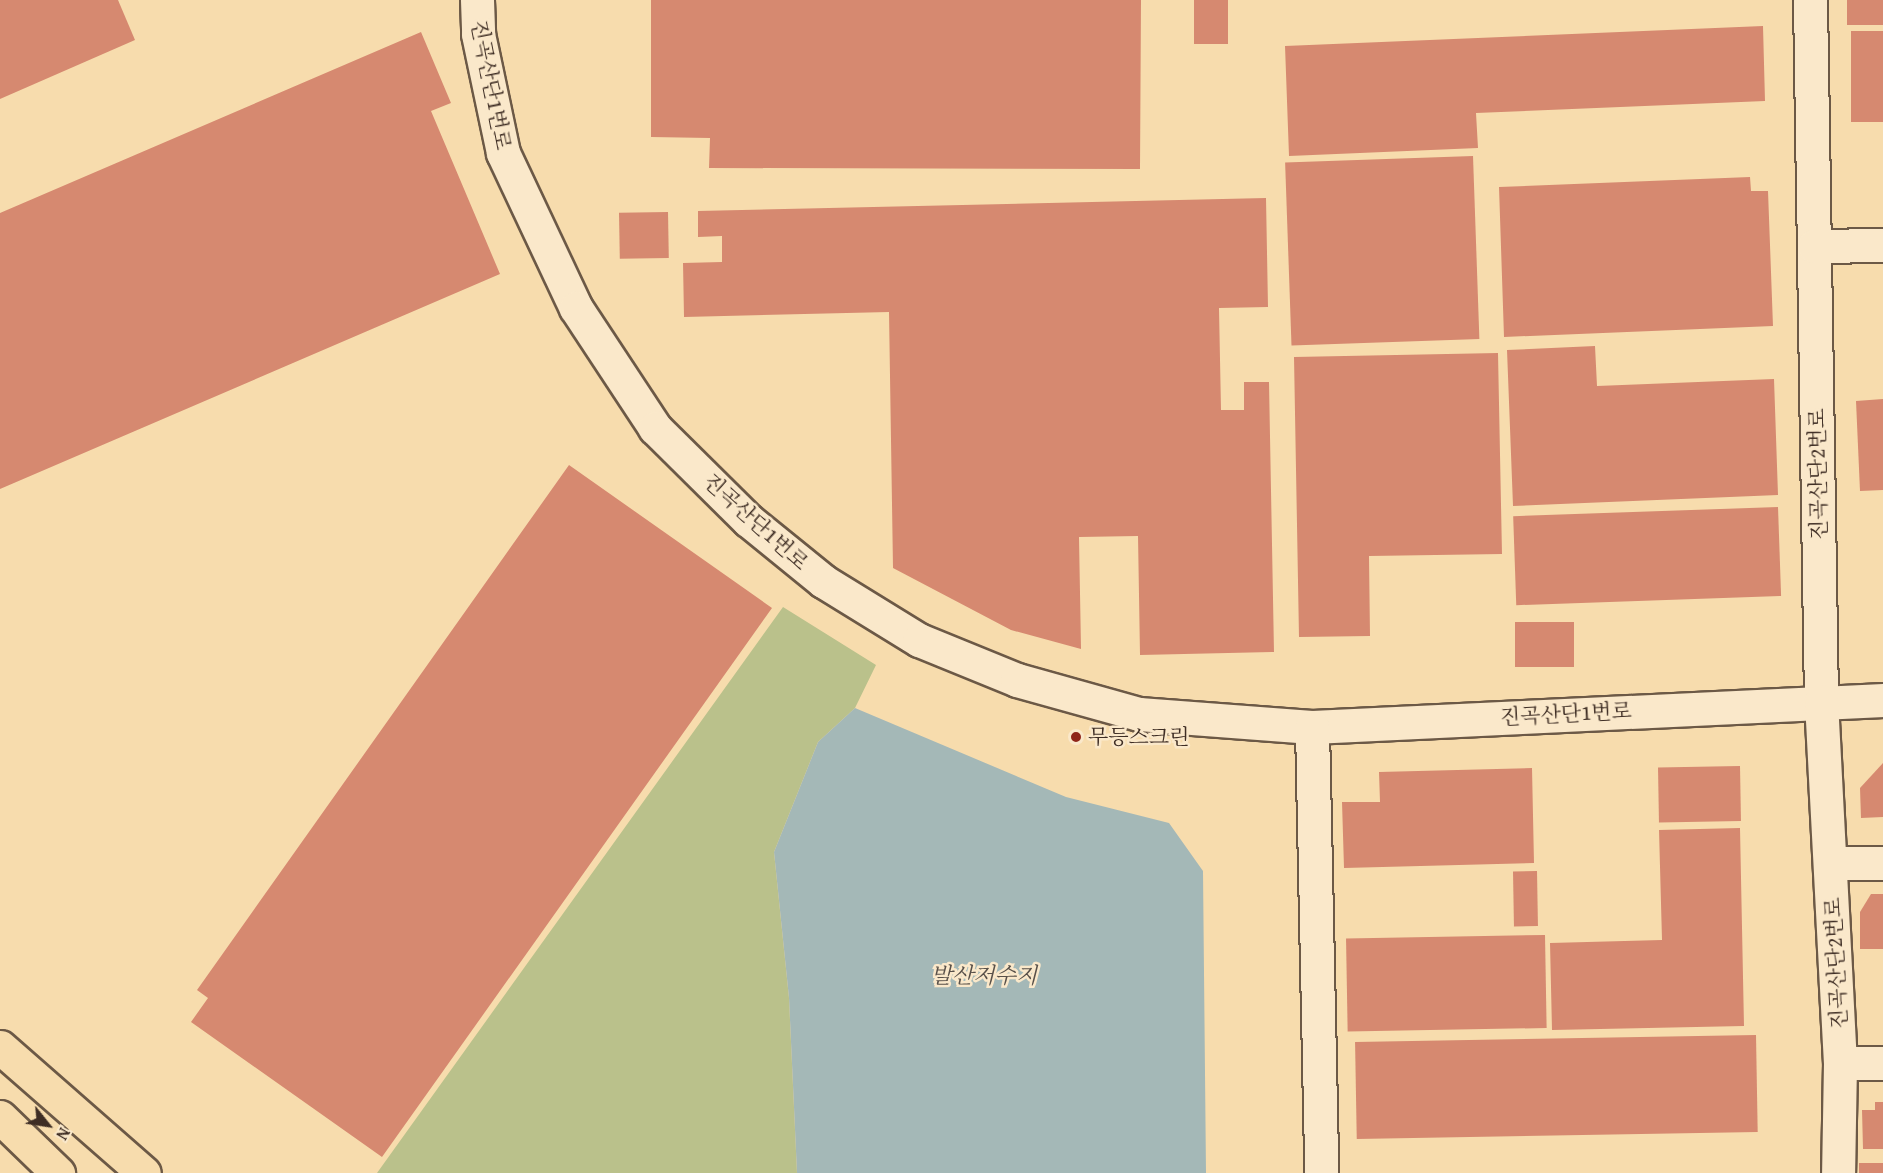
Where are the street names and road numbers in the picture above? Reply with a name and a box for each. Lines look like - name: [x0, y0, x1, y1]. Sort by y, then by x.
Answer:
- street label: 진곡산단1번로: [466, 18, 516, 152]
- street label: 진곡산단2번로: [1804, 408, 1832, 540]
- street label: 진곡산단1번로: [699, 469, 813, 575]
- street label: 진곡산단1번로: [1500, 698, 1632, 730]
- street label: 진곡산단2번로: [1820, 897, 1852, 1029]

